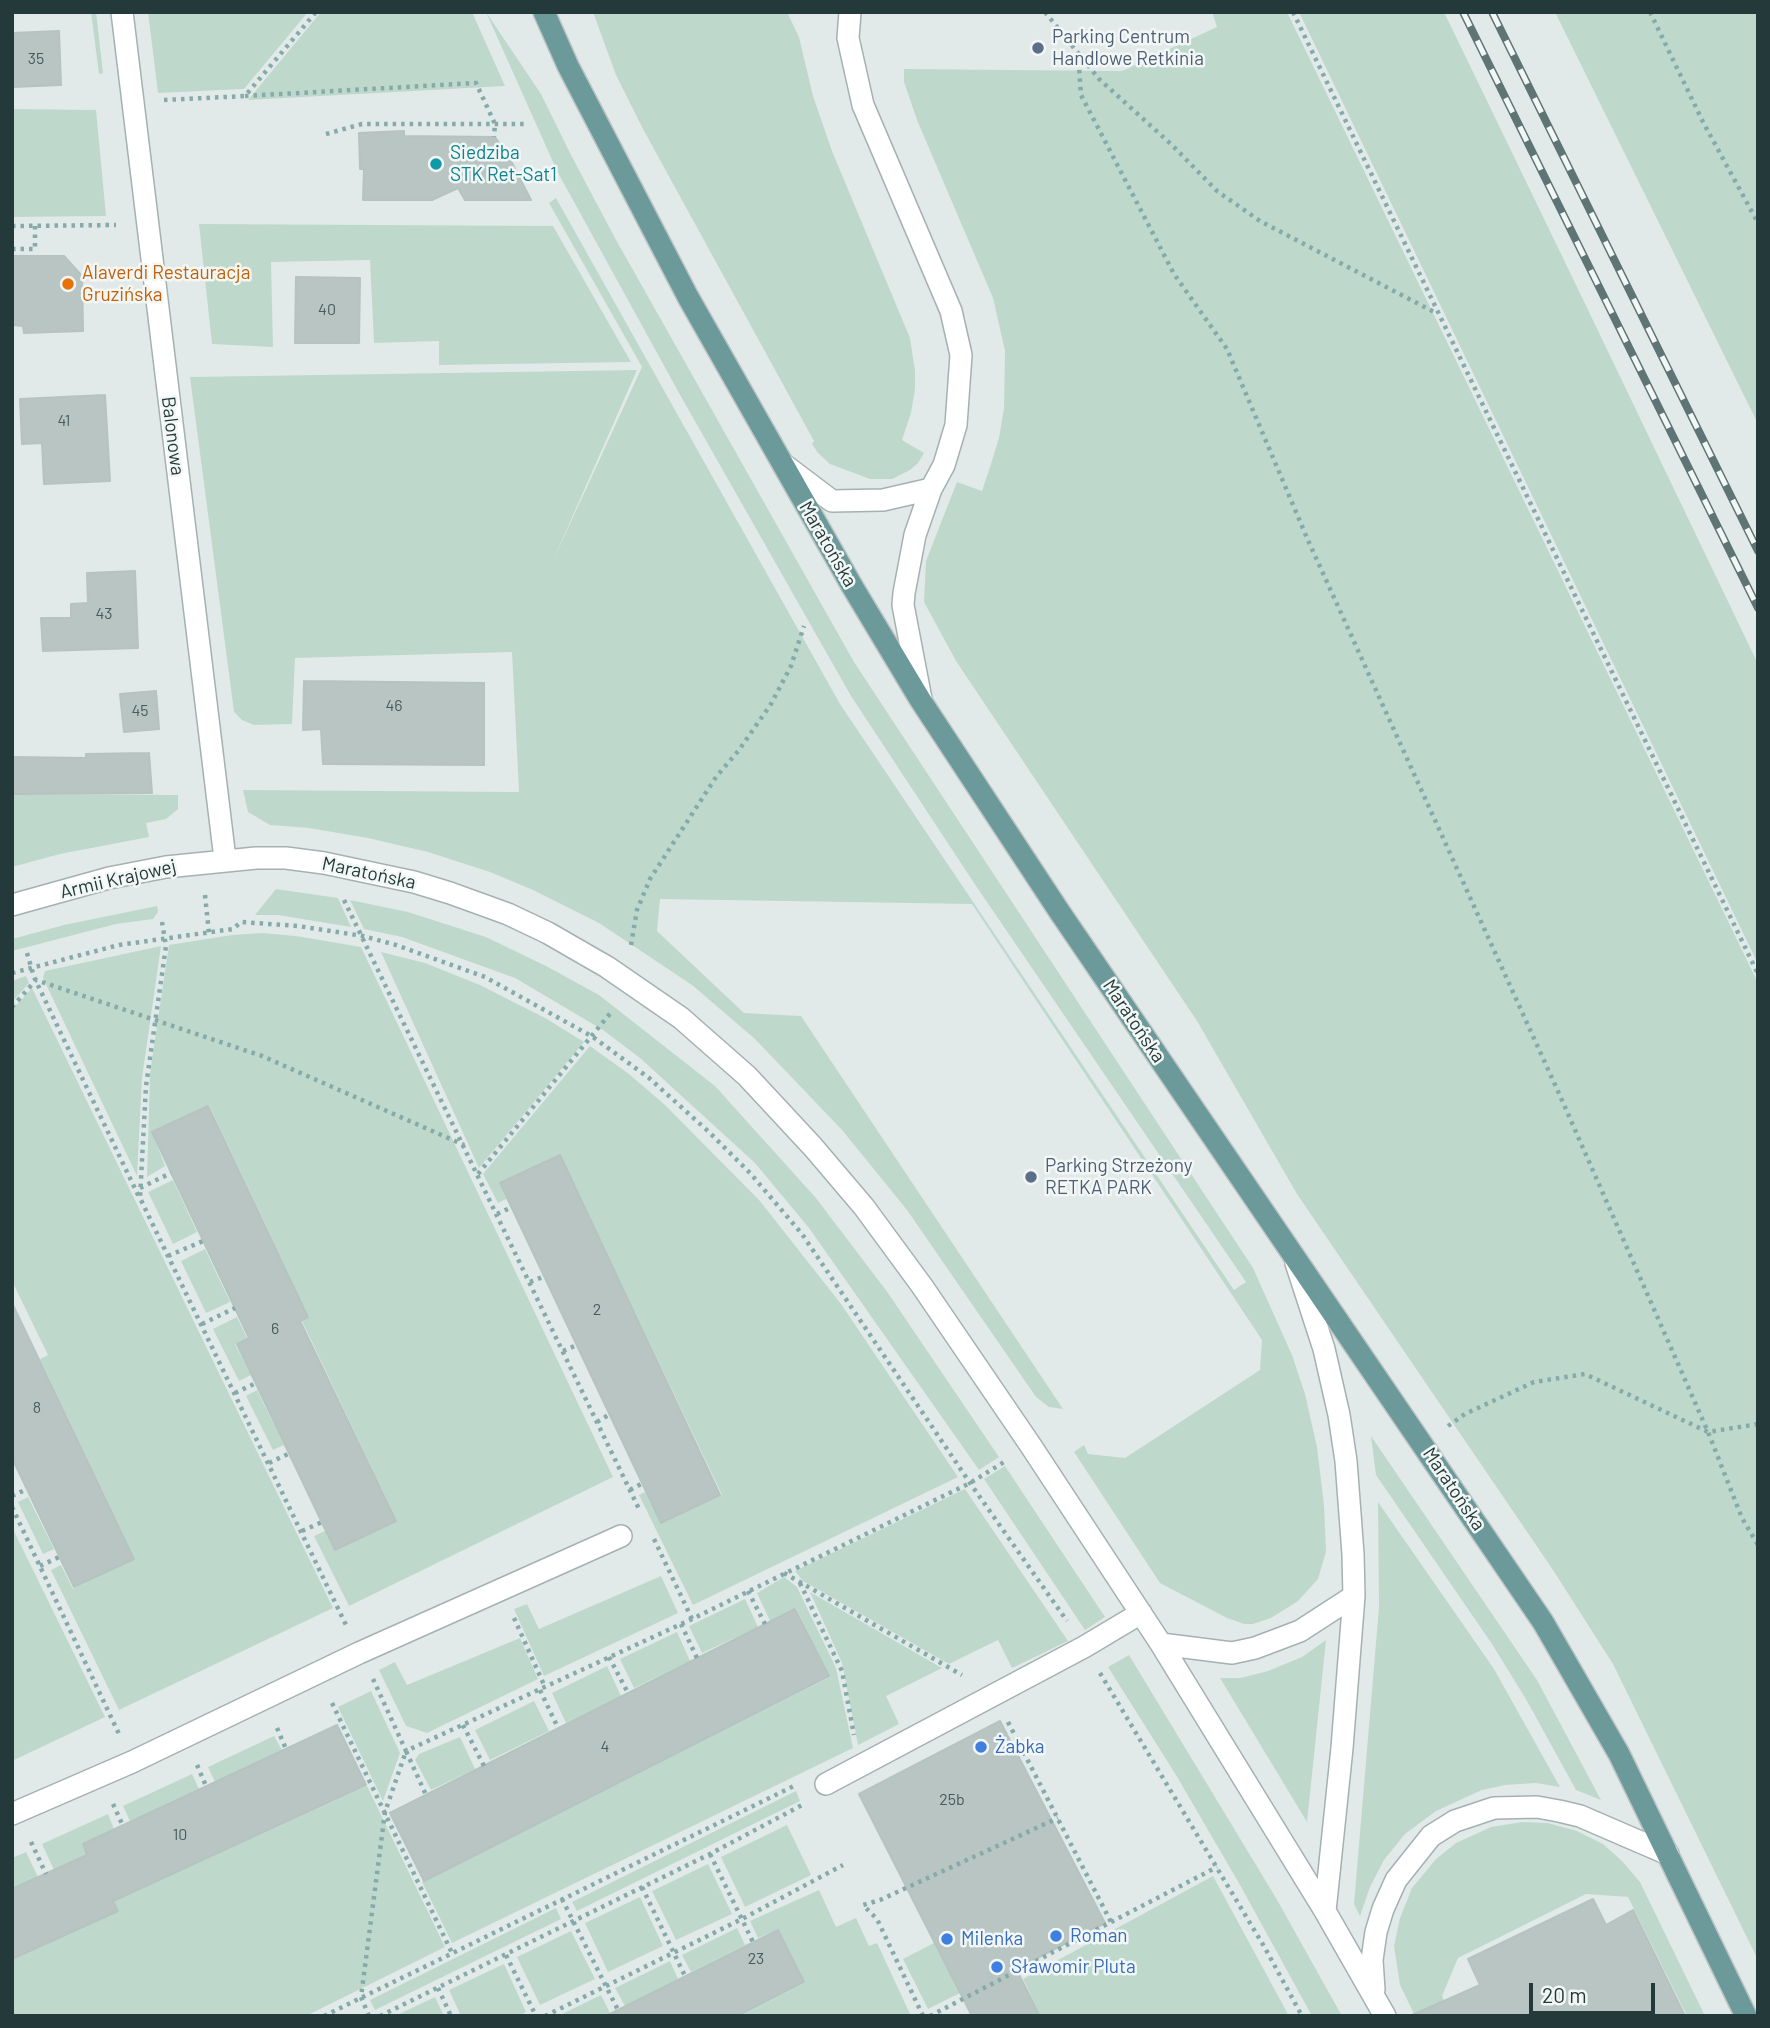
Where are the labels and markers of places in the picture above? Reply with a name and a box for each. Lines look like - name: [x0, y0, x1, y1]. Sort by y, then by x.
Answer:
- place label: Parking Centrum Handlowe Retkinia: [1052, 26, 1204, 70]
- marker: Parking Centrum Handlowe Retkinia: [1030, 40, 1046, 56]
- place label: Siedziba STK Ret-Sat1: [450, 142, 557, 186]
- marker: Siedziba STK Ret-Sat1: [428, 156, 444, 172]
- place label: Alaverdi Restauracja Gruzińska: [82, 262, 250, 306]
- marker: Alaverdi Restauracja Gruzińska: [60, 276, 76, 292]
- place label: Parking Strzeżony RETKA PARK: [1045, 1155, 1193, 1199]
- marker: Parking Strzeżony RETKA PARK: [1023, 1169, 1039, 1185]
- place label: Żabka: [995, 1736, 1045, 1758]
- marker: Żabka: [973, 1739, 989, 1755]
- place label: Roman: [1070, 1925, 1128, 1947]
- place label: Milenka: [961, 1928, 1023, 1950]
- marker: Roman: [1048, 1928, 1064, 1944]
- marker: Milenka: [939, 1931, 955, 1947]
- place label: Sławomir Pluta: [1011, 1956, 1136, 1978]
- marker: Sławomir Pluta: [989, 1959, 1005, 1975]

